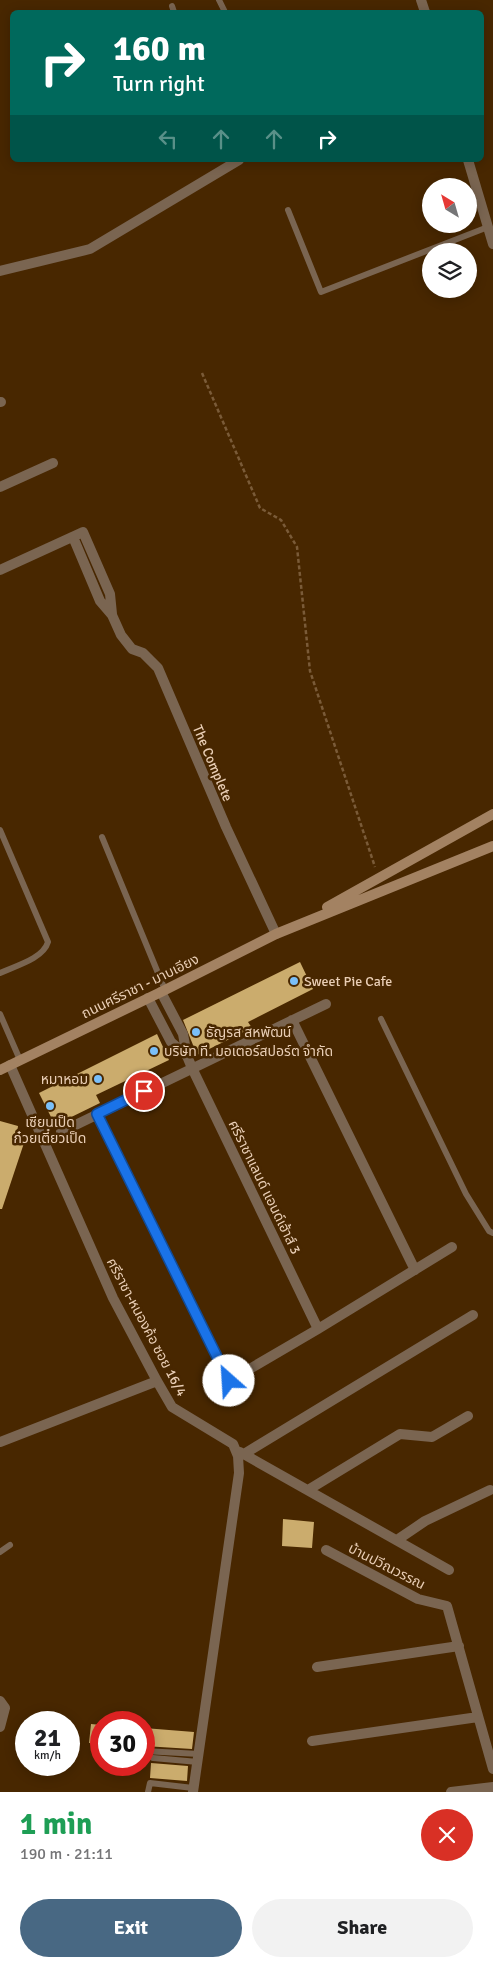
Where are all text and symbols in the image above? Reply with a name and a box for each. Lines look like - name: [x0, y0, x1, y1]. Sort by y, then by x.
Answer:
- text: 160 m: [113, 27, 206, 70]
- icon: right: [30, 30, 95, 95]
- text: Turn right: [113, 70, 205, 97]
- icon: left: [154, 125, 182, 153]
- icon: ahead: [207, 125, 235, 153]
- icon: ahead: [260, 125, 288, 153]
- icon: right: [313, 125, 341, 153]
- north arrow: [422, 178, 478, 232]
- map controls: [422, 178, 477, 298]
- button: layers: [422, 243, 477, 298]
- street label: The Complete: [189, 722, 236, 804]
- street label: ถนนศรีราชา - มาบเอียง: [79, 951, 202, 1022]
- place label: Sweet Pie Cafe: [304, 973, 392, 990]
- marker: Sweet Pie Cafe: [288, 975, 300, 987]
- place label: ธัญรส สหพัฒน์: [206, 1024, 291, 1041]
- marker: ธัญรส สหพัฒน์: [190, 1026, 202, 1038]
- place label: บริษัท ที. มอเตอร์สปอร์ต จำกัด: [164, 1043, 333, 1060]
- marker: บริษัท ที. มอเตอร์สปอร์ต จำกัด: [148, 1045, 160, 1057]
- pin: [123, 1070, 165, 1112]
- place label: หมาหอม: [41, 1071, 88, 1088]
- marker: หมาหอม: [92, 1073, 104, 1085]
- icon: arrive: [130, 1077, 158, 1105]
- marker: เซียนเป็ด ก๋วยเตี๋ยวเป็ด: [44, 1100, 56, 1112]
- place label: เซียนเป็ด ก๋วยเตี๋ยวเป็ด: [14, 1114, 86, 1147]
- street label: ศรีราชาแลนด์ แอนด์เฮ้าส์ 3: [225, 1118, 304, 1257]
- street label: ศรีราชา-หนองค้อ ซอย 16/4: [103, 1255, 190, 1400]
- position arrow: [202, 1354, 254, 1406]
- street label: บ้านปวีณวรรณ: [345, 1540, 428, 1593]
- speed limit sign: 30: [90, 1711, 155, 1776]
- text: 21: [34, 1722, 61, 1753]
- text: km/h: [34, 1748, 61, 1763]
- text: 1 min: [20, 1806, 92, 1843]
- button: close: [421, 1809, 473, 1861]
- text: 190 m · 21:11: [20, 1844, 113, 1864]
- button: Exit: [20, 1899, 242, 1957]
- button: Share: [252, 1899, 473, 1957]

